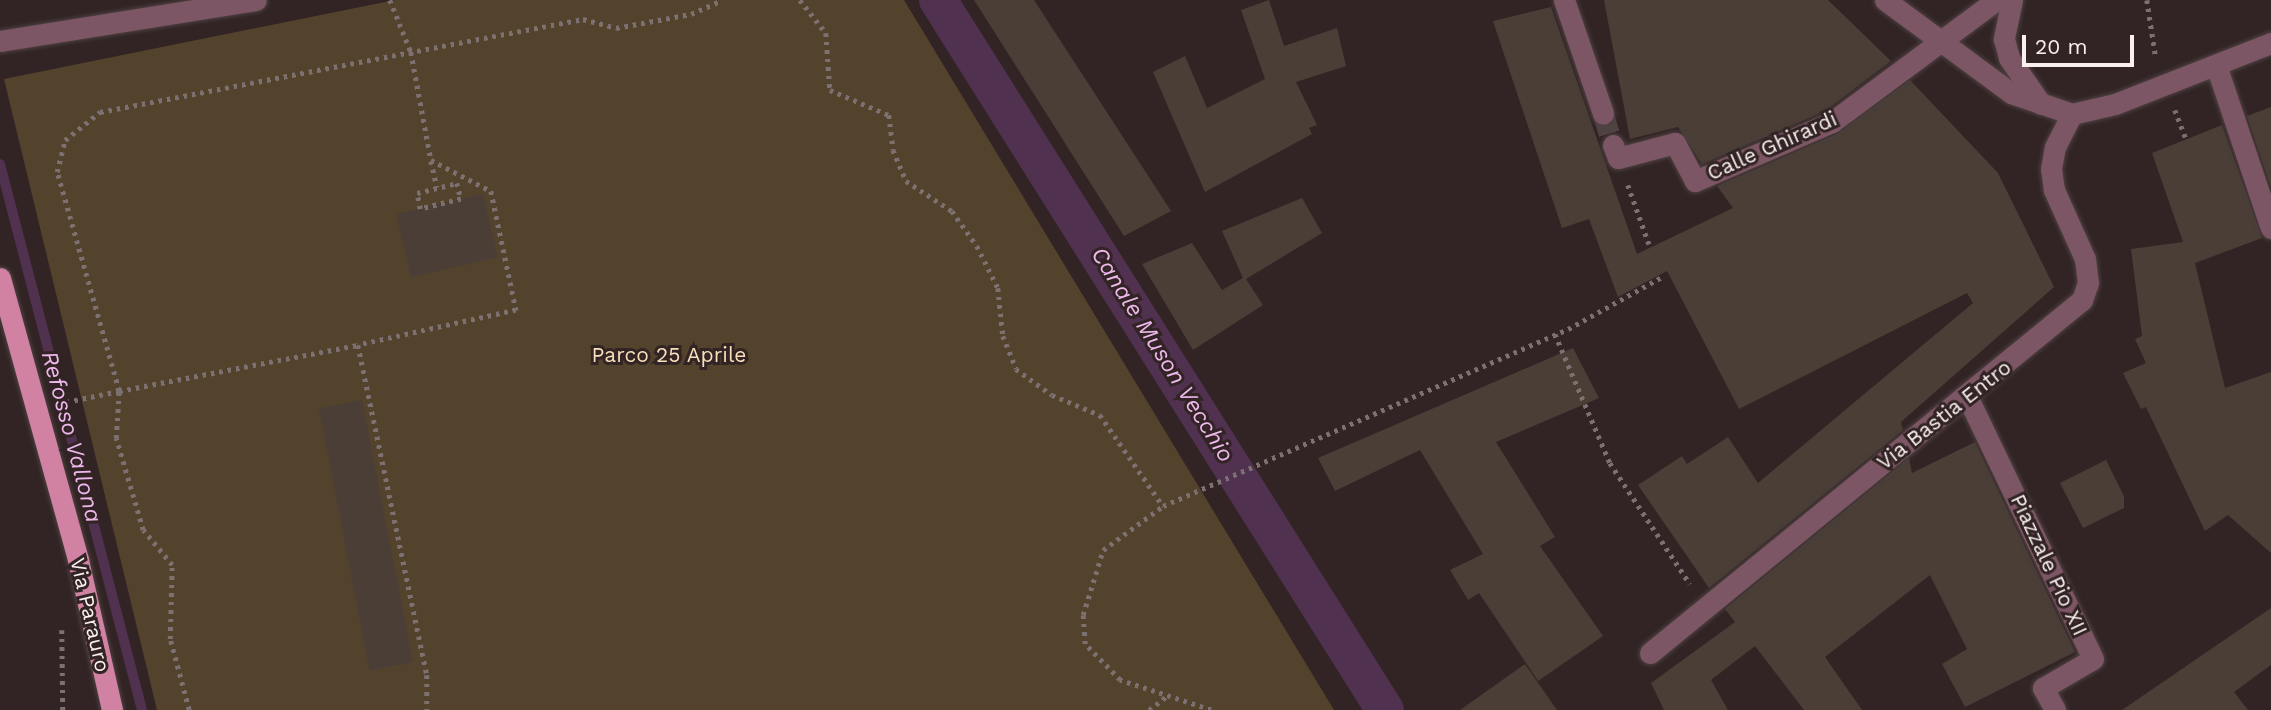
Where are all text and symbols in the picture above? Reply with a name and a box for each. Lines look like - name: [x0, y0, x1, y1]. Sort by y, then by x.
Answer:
- scale bar: [2026, 21, 2138, 65]
- text: 20 m: [2035, 34, 2087, 59]
- street label: Calle Ghirardi: [1703, 106, 1841, 186]
- water label: Canale Muson Vecchio: [1084, 242, 1240, 468]
- park label: Parco 25 Aprile: [591, 342, 747, 368]
- water label: Refosso Vallona: [35, 348, 107, 526]
- street label: Via Bastia Entro: [1872, 355, 2016, 475]
- street label: Piazzale Pio XII: [2005, 490, 2093, 640]
- street label: Via Parauro: [65, 555, 115, 675]

